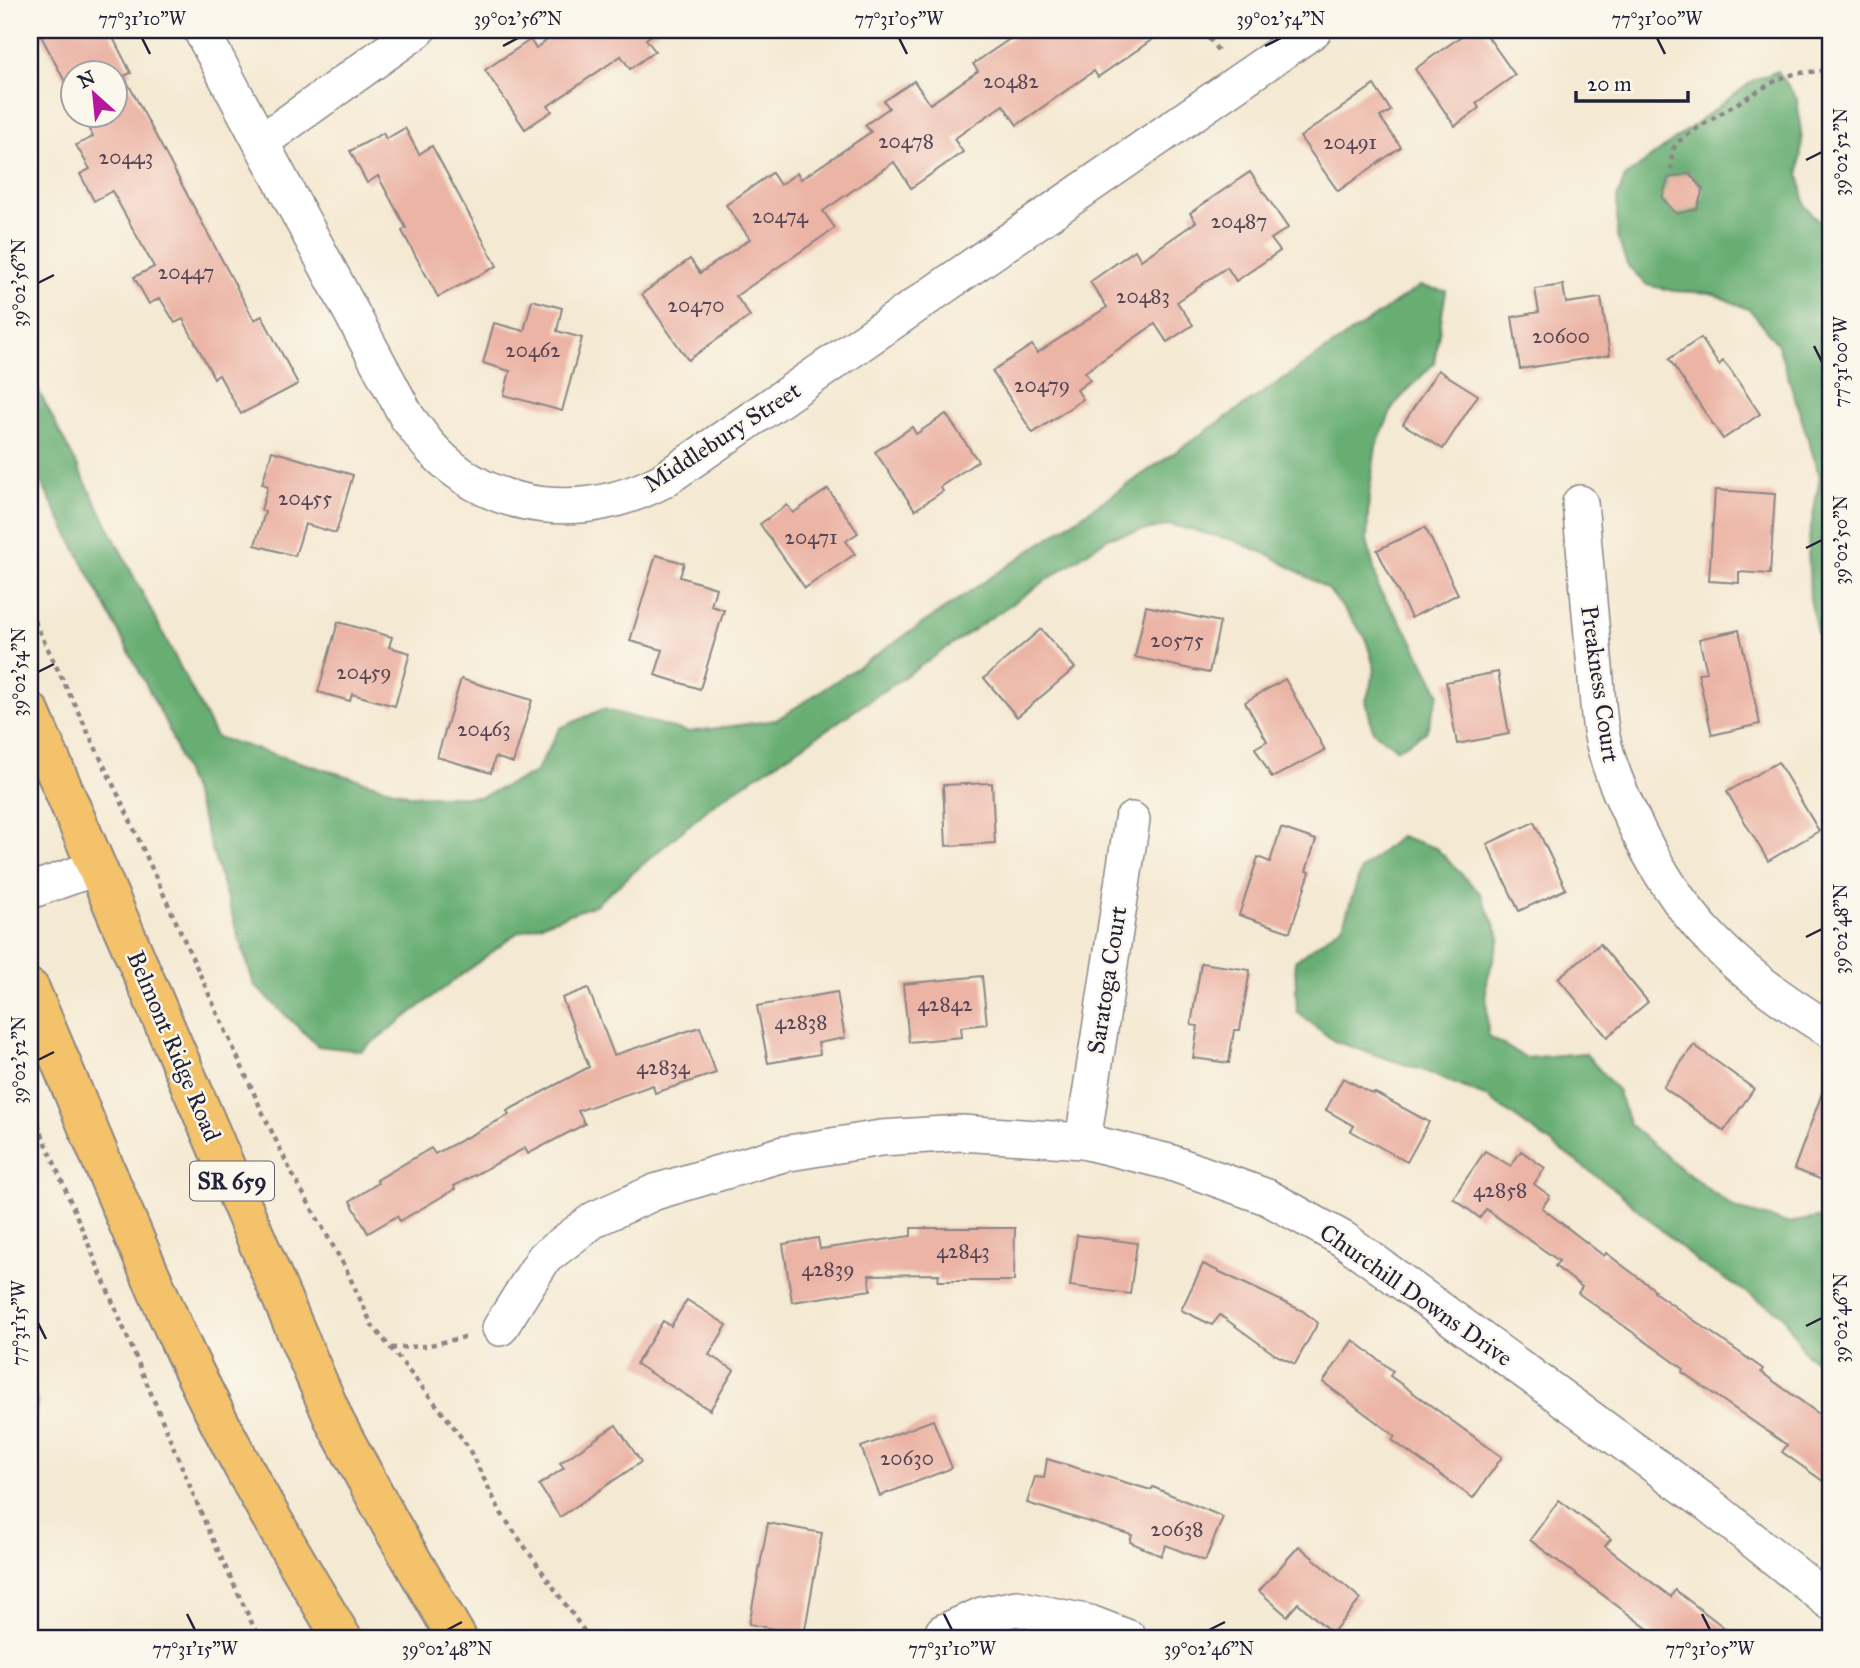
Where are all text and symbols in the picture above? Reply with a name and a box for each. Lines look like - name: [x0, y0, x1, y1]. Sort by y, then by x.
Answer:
- text: 77°31'10"W: [98, 8, 187, 30]
- text: 39°02'56"N: [474, 8, 562, 30]
- text: 77°31'05"W: [855, 8, 944, 30]
- text: 39°02'54"N: [1237, 8, 1325, 30]
- text: 77°31'00"W: [1612, 8, 1703, 30]
- north arrow: [60, 60, 130, 130]
- scale bar: [1576, 60, 1688, 104]
- text: N: [74, 65, 99, 93]
- house number: 20482: [983, 68, 1040, 94]
- text: 20 m: [1587, 71, 1632, 97]
- text: 39°02'52"N: [1830, 108, 1852, 196]
- house number: 20478: [878, 128, 934, 154]
- house number: 20491: [1323, 129, 1377, 155]
- house number: 20443: [99, 144, 153, 170]
- house number: 20474: [752, 203, 809, 229]
- house number: 20487: [1211, 208, 1267, 234]
- text: 39°02'56"N: [8, 239, 30, 327]
- house number: 20447: [158, 259, 214, 285]
- house number: 20483: [1116, 283, 1170, 309]
- house number: 20470: [668, 292, 724, 318]
- text: 77°31'00"W: [1830, 316, 1852, 407]
- house number: 20600: [1532, 323, 1590, 349]
- house number: 20462: [505, 337, 561, 363]
- house number: 20479: [1014, 372, 1070, 398]
- street label: Middlebury Street: [638, 375, 807, 499]
- house number: 20455: [278, 485, 332, 511]
- text: 39°02'50"N: [1830, 495, 1852, 585]
- house number: 20471: [785, 524, 837, 550]
- street label: Preakness Court: [1574, 604, 1626, 765]
- house number: 20575: [1150, 627, 1204, 653]
- text: 39°02'54"N: [8, 628, 30, 716]
- house number: 20459: [336, 659, 392, 685]
- house number: 20463: [457, 716, 511, 742]
- text: 39°02'48"N: [1830, 884, 1852, 974]
- street label: Saratoga Court: [1081, 903, 1134, 1056]
- street label: Belmont Ridge Road: [120, 946, 228, 1146]
- house number: 42842: [917, 991, 973, 1017]
- house number: 42838: [775, 1009, 827, 1035]
- text: 39°02'52"N: [8, 1016, 30, 1104]
- house number: 42834: [636, 1054, 691, 1080]
- road number: SR 659: [190, 1162, 274, 1200]
- house number: 42858: [1473, 1177, 1527, 1203]
- street label: Churchill Downs Drive: [1314, 1217, 1518, 1373]
- house number: 42843: [936, 1238, 990, 1264]
- house number: 42839: [802, 1256, 854, 1282]
- text: 39°02'46"N: [1830, 1273, 1852, 1363]
- text: 77°31'15"W: [8, 1279, 30, 1366]
- house number: 20630: [880, 1445, 934, 1471]
- house number: 20638: [1151, 1516, 1203, 1542]
- text: 77°31'15"W: [152, 1638, 239, 1660]
- text: 39°02'48"N: [402, 1638, 492, 1660]
- text: 77°31'10"W: [908, 1638, 997, 1660]
- text: 39°02'46"N: [1164, 1638, 1254, 1660]
- text: 77°31'05"W: [1666, 1638, 1755, 1660]

